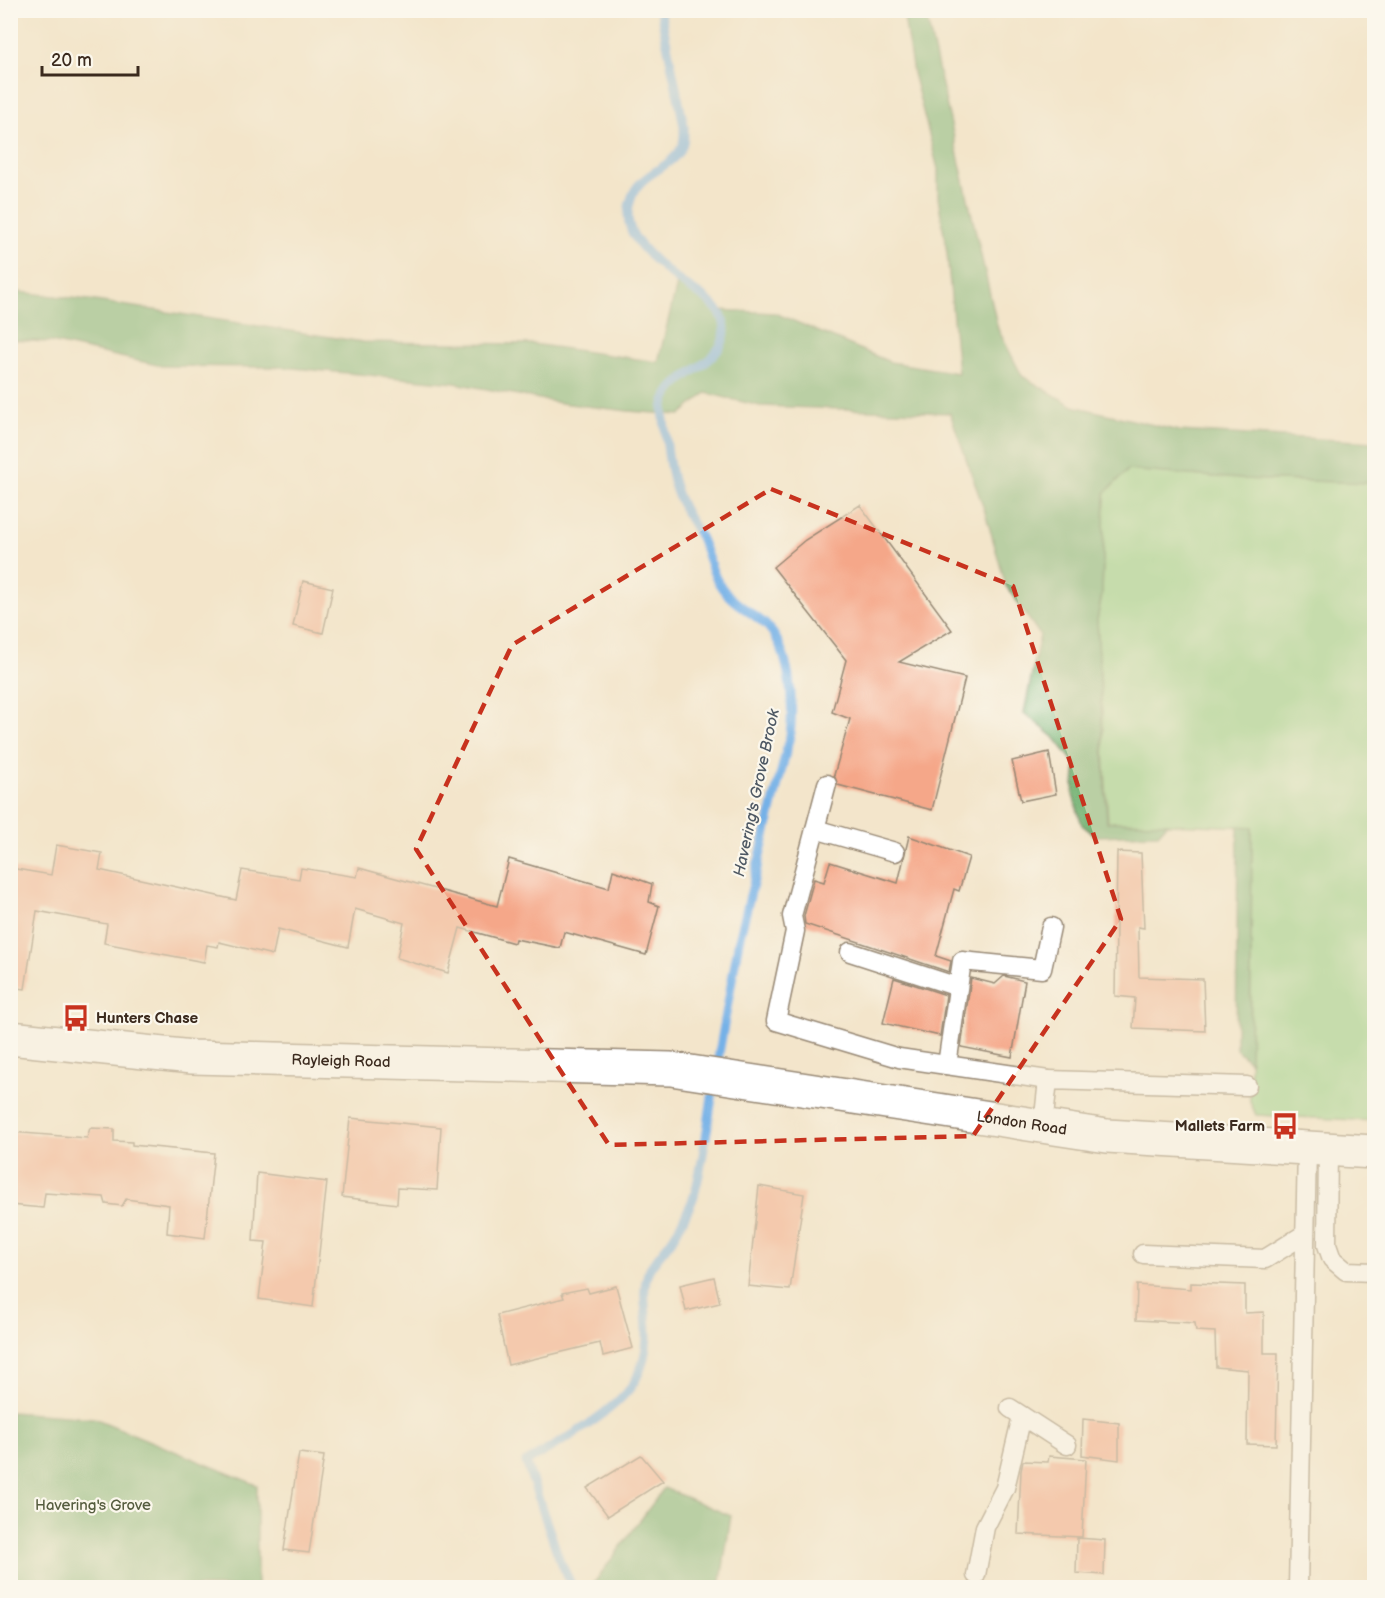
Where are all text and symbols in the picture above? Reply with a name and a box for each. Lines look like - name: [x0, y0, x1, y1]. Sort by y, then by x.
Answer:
- scale bar: [42, 39, 138, 77]
- text: 20 m: [51, 50, 92, 71]
- water label: Havering's Grove Brook: [730, 706, 784, 878]
- bus stop icon: Hunters Chase: [61, 1003, 91, 1033]
- place label: Hunters Chase: [96, 1009, 199, 1028]
- street label: Rayleigh Road: [291, 1050, 391, 1071]
- street label: London Road: [975, 1107, 1068, 1139]
- bus stop icon: Mallets Farm: [1270, 1111, 1300, 1141]
- place label: Mallets Farm: [1175, 1117, 1265, 1136]
- park label: Havering's Grove: [35, 1496, 151, 1515]

